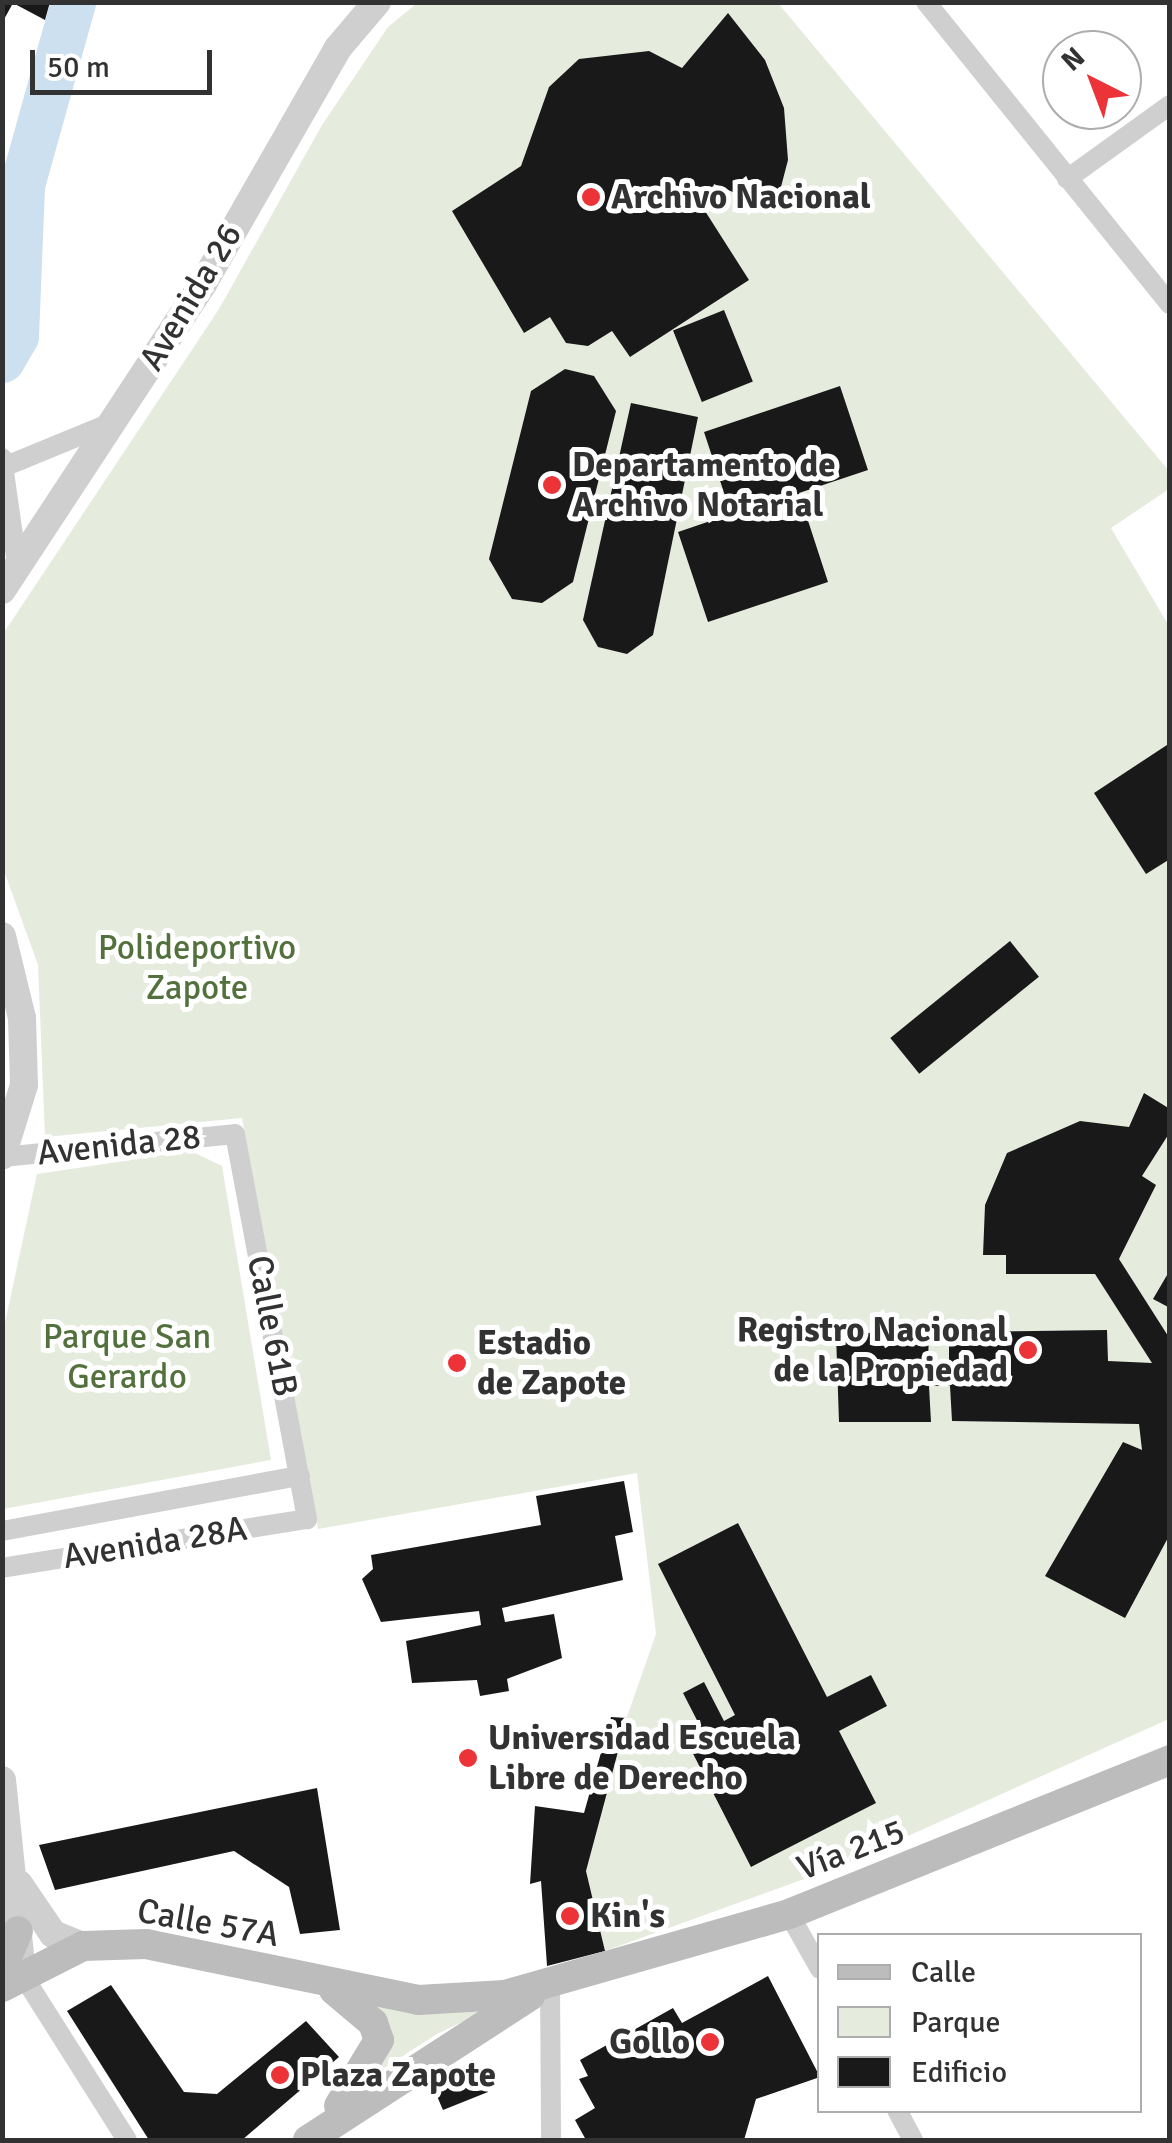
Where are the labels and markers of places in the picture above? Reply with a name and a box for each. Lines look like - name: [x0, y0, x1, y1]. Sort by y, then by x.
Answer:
- place label: Archivo Nacional: [611, 176, 871, 218]
- marker: Archivo Nacional: [580, 186, 602, 208]
- place label: Departamento de Archivo Notarial: [572, 444, 836, 526]
- marker: Departamento de Archivo Notarial: [541, 474, 563, 496]
- place label: Registro Nacional de la Propiedad: [737, 1309, 1008, 1391]
- place label: Estadio de Zapote: [477, 1322, 626, 1404]
- marker: Registro Nacional de la Propiedad: [1017, 1339, 1039, 1361]
- marker: Estadio de Zapote: [446, 1352, 468, 1374]
- place label: Universidad Escuela Libre de Derecho: [488, 1717, 796, 1799]
- marker: Universidad Escuela Libre de Derecho: [457, 1747, 479, 1769]
- place label: Kin's: [590, 1895, 665, 1937]
- marker: Kin's: [559, 1905, 581, 1927]
- place label: Gollo: [609, 2021, 690, 2063]
- marker: Gollo: [699, 2031, 721, 2053]
- place label: Plaza Zapote: [300, 2054, 496, 2096]
- marker: Plaza Zapote: [269, 2064, 291, 2086]

